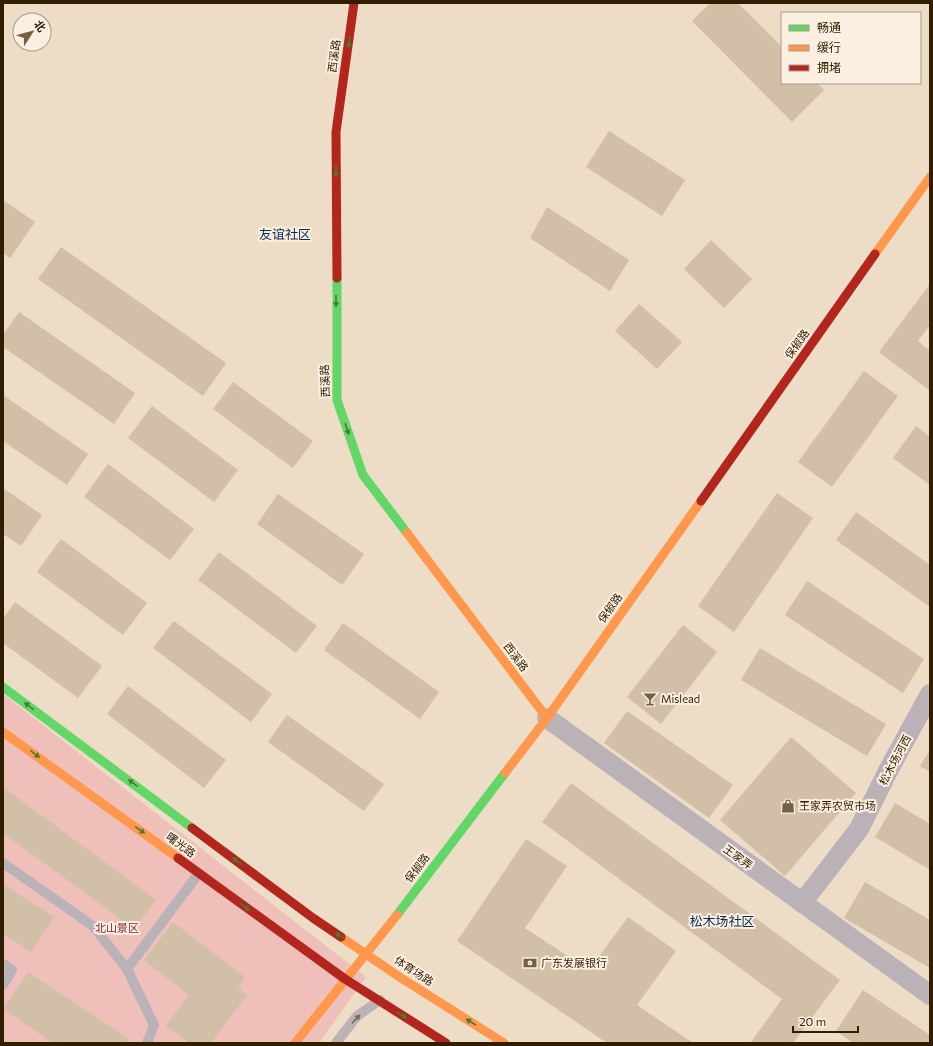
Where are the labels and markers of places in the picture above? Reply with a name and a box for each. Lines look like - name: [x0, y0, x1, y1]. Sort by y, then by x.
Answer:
- bar icon: Mislead: [642, 691, 658, 707]
- place label: Mislead: [661, 692, 700, 705]
- shop icon: 王家弄农贸市场: [780, 798, 796, 814]
- place label: 王家弄农贸市场: [799, 799, 876, 812]
- bank icon: 广东发展银行: [522, 955, 538, 971]
- place label: 广东发展银行: [541, 956, 607, 969]

